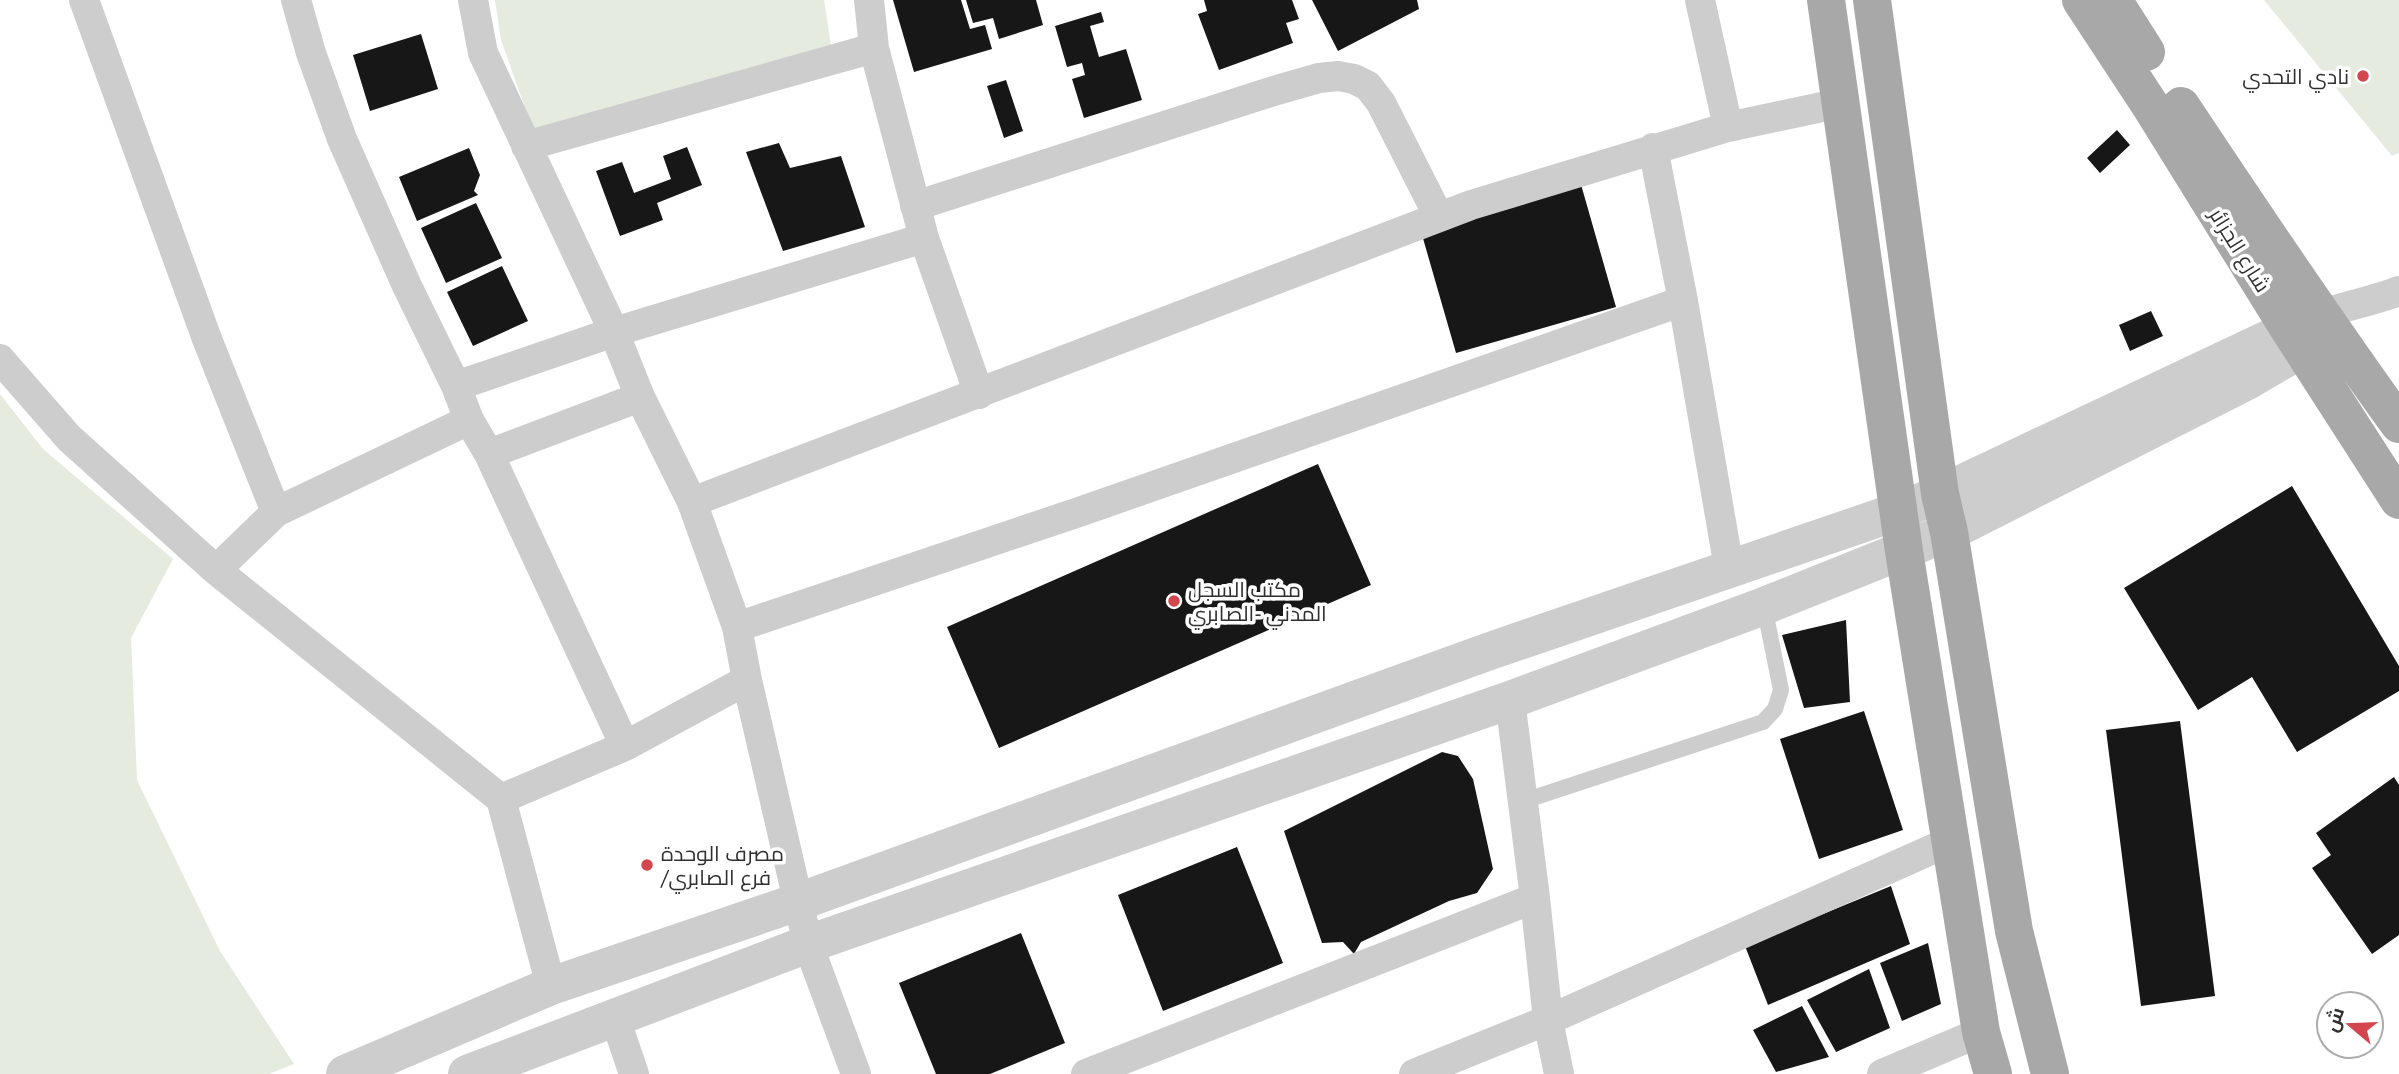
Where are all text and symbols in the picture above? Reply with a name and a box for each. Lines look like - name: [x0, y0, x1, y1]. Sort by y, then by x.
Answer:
- place label: نادي التحدي: [2242, 63, 2349, 93]
- marker: نادي التحدي: [2355, 68, 2371, 84]
- street label: شارع الجزائر: [2202, 202, 2276, 298]
- place label: مكتب السجل المدني -الصابري: [1188, 576, 1327, 630]
- marker: مكتب السجل المدني -الصابري: [1166, 593, 1182, 609]
- place label: مصرف الوحدة /فرع الصابري: [660, 840, 784, 894]
- marker: مصرف الوحدة /فرع الصابري: [639, 857, 655, 873]
- north arrow: [2315, 990, 2385, 1060]
- text: ش: [2319, 1004, 2349, 1035]

